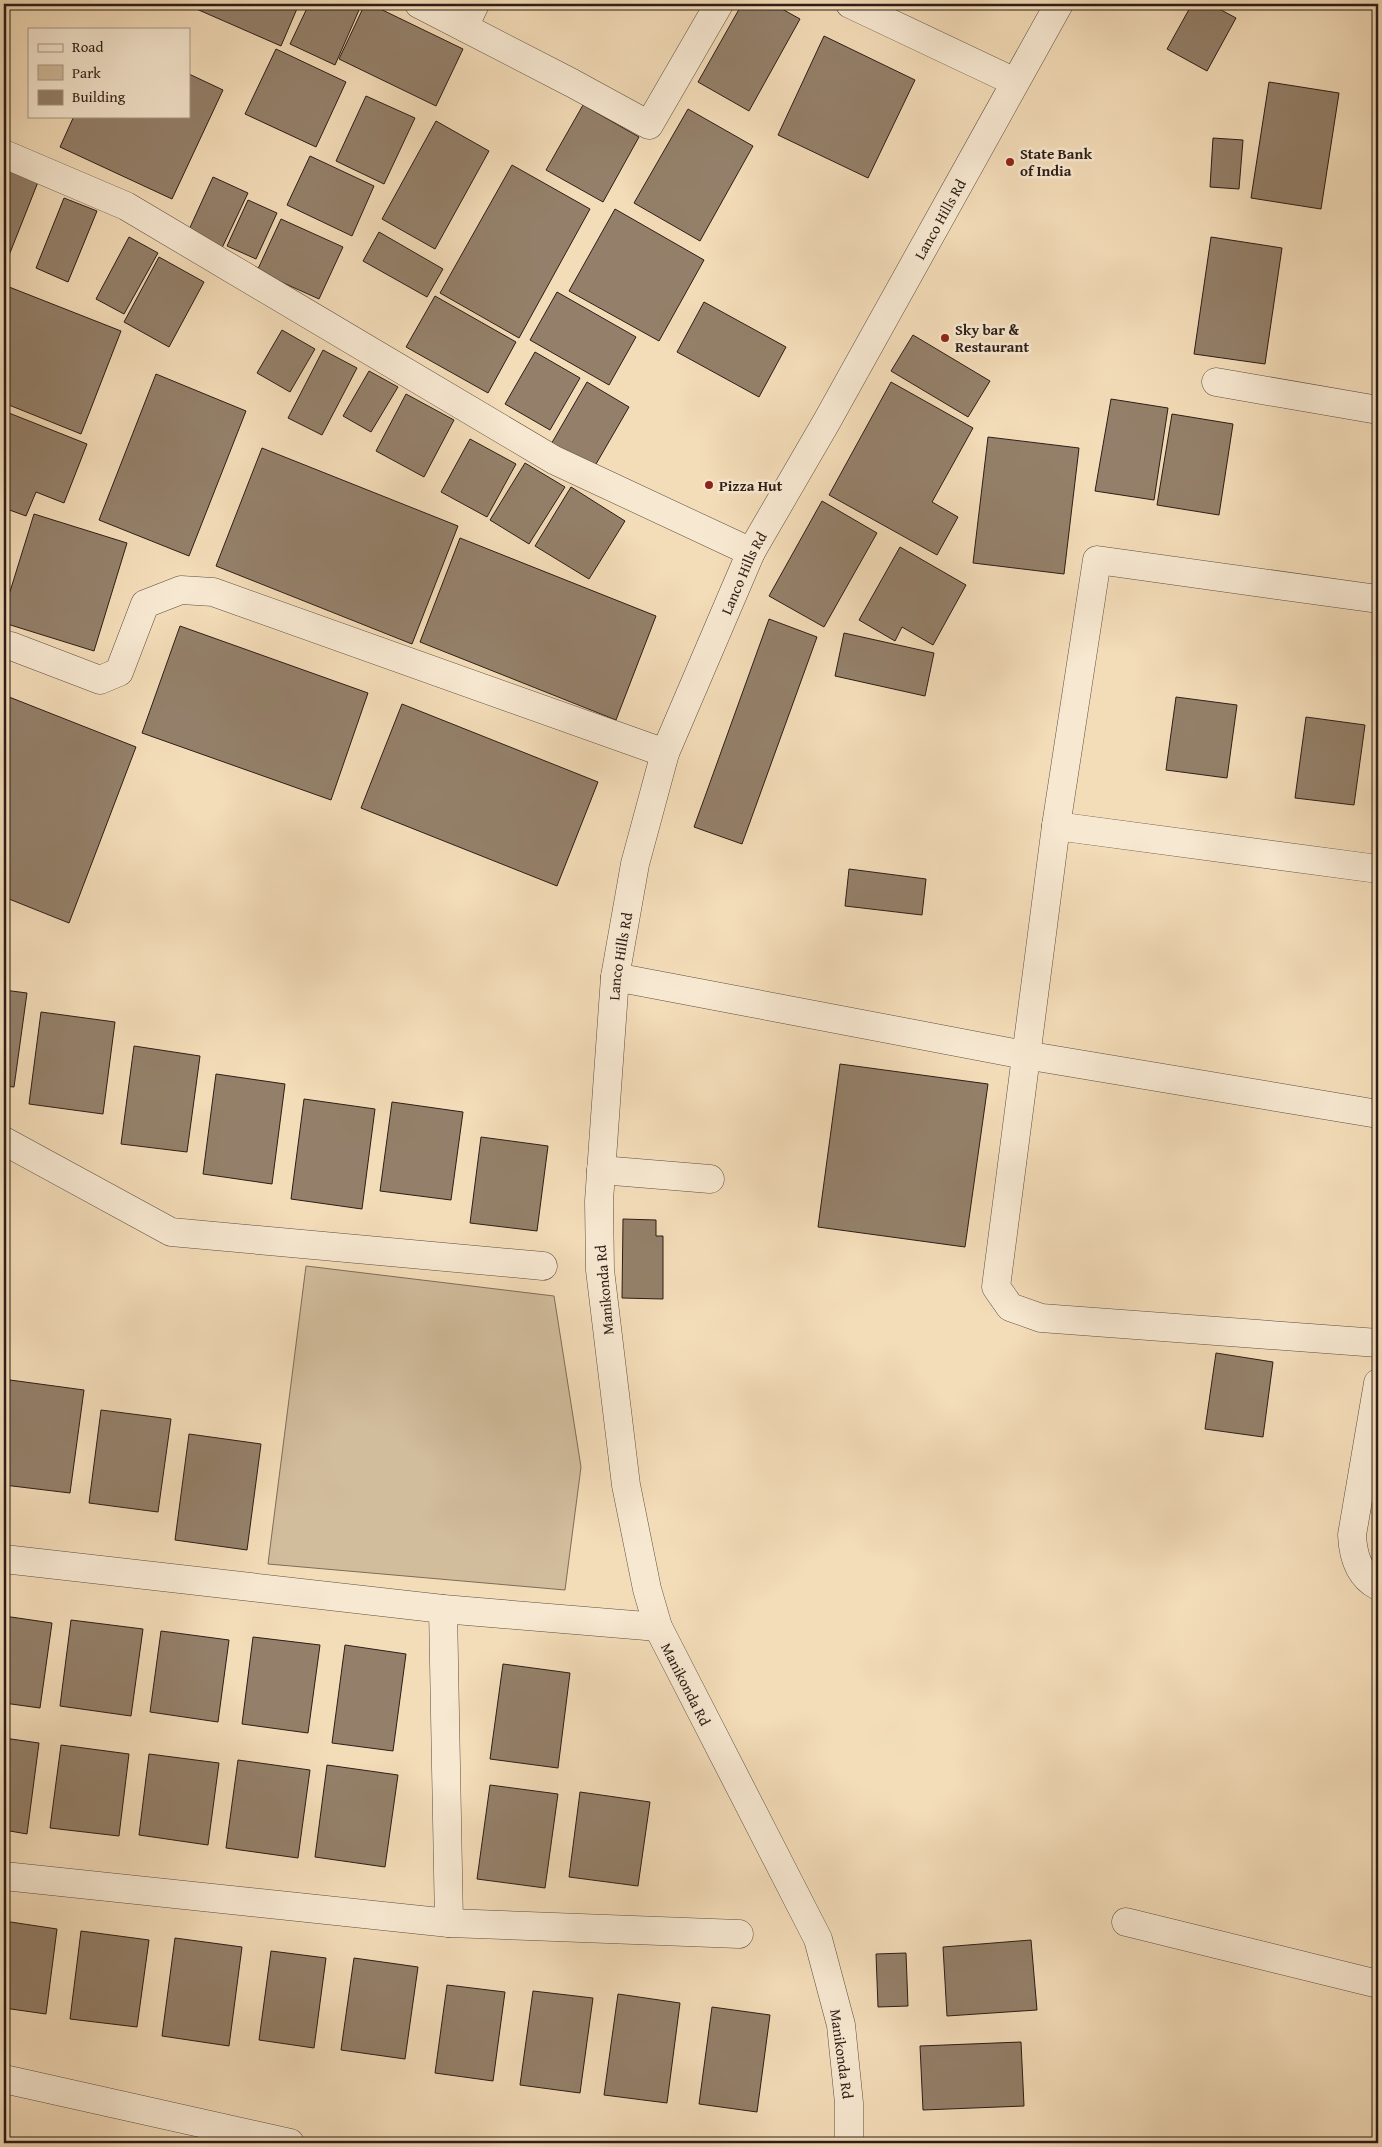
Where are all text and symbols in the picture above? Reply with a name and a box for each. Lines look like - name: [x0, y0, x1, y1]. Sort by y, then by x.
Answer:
- legend: [28, 28, 190, 118]
- text: Road: [72, 36, 103, 57]
- text: Park: [72, 62, 101, 83]
- text: Building: [72, 86, 126, 107]
- place label: State Bank of India: [1020, 143, 1092, 181]
- marker: State Bank of India: [1004, 156, 1016, 168]
- street label: Lanco Hills Rd: [909, 175, 970, 263]
- place label: Sky bar & Restaurant: [955, 319, 1029, 357]
- marker: Sky bar & Restaurant: [939, 332, 951, 344]
- place label: Pizza Hut: [719, 475, 783, 496]
- marker: Pizza Hut: [703, 479, 715, 491]
- street label: Lanco Hills Rd: [715, 527, 771, 617]
- street label: Lanco Hills Rd: [603, 911, 637, 1001]
- street label: Manikonda Rd: [590, 1244, 618, 1336]
- street label: Manikonda Rd: [656, 1639, 716, 1729]
- street label: Manikonda Rd: [825, 2008, 859, 2100]

